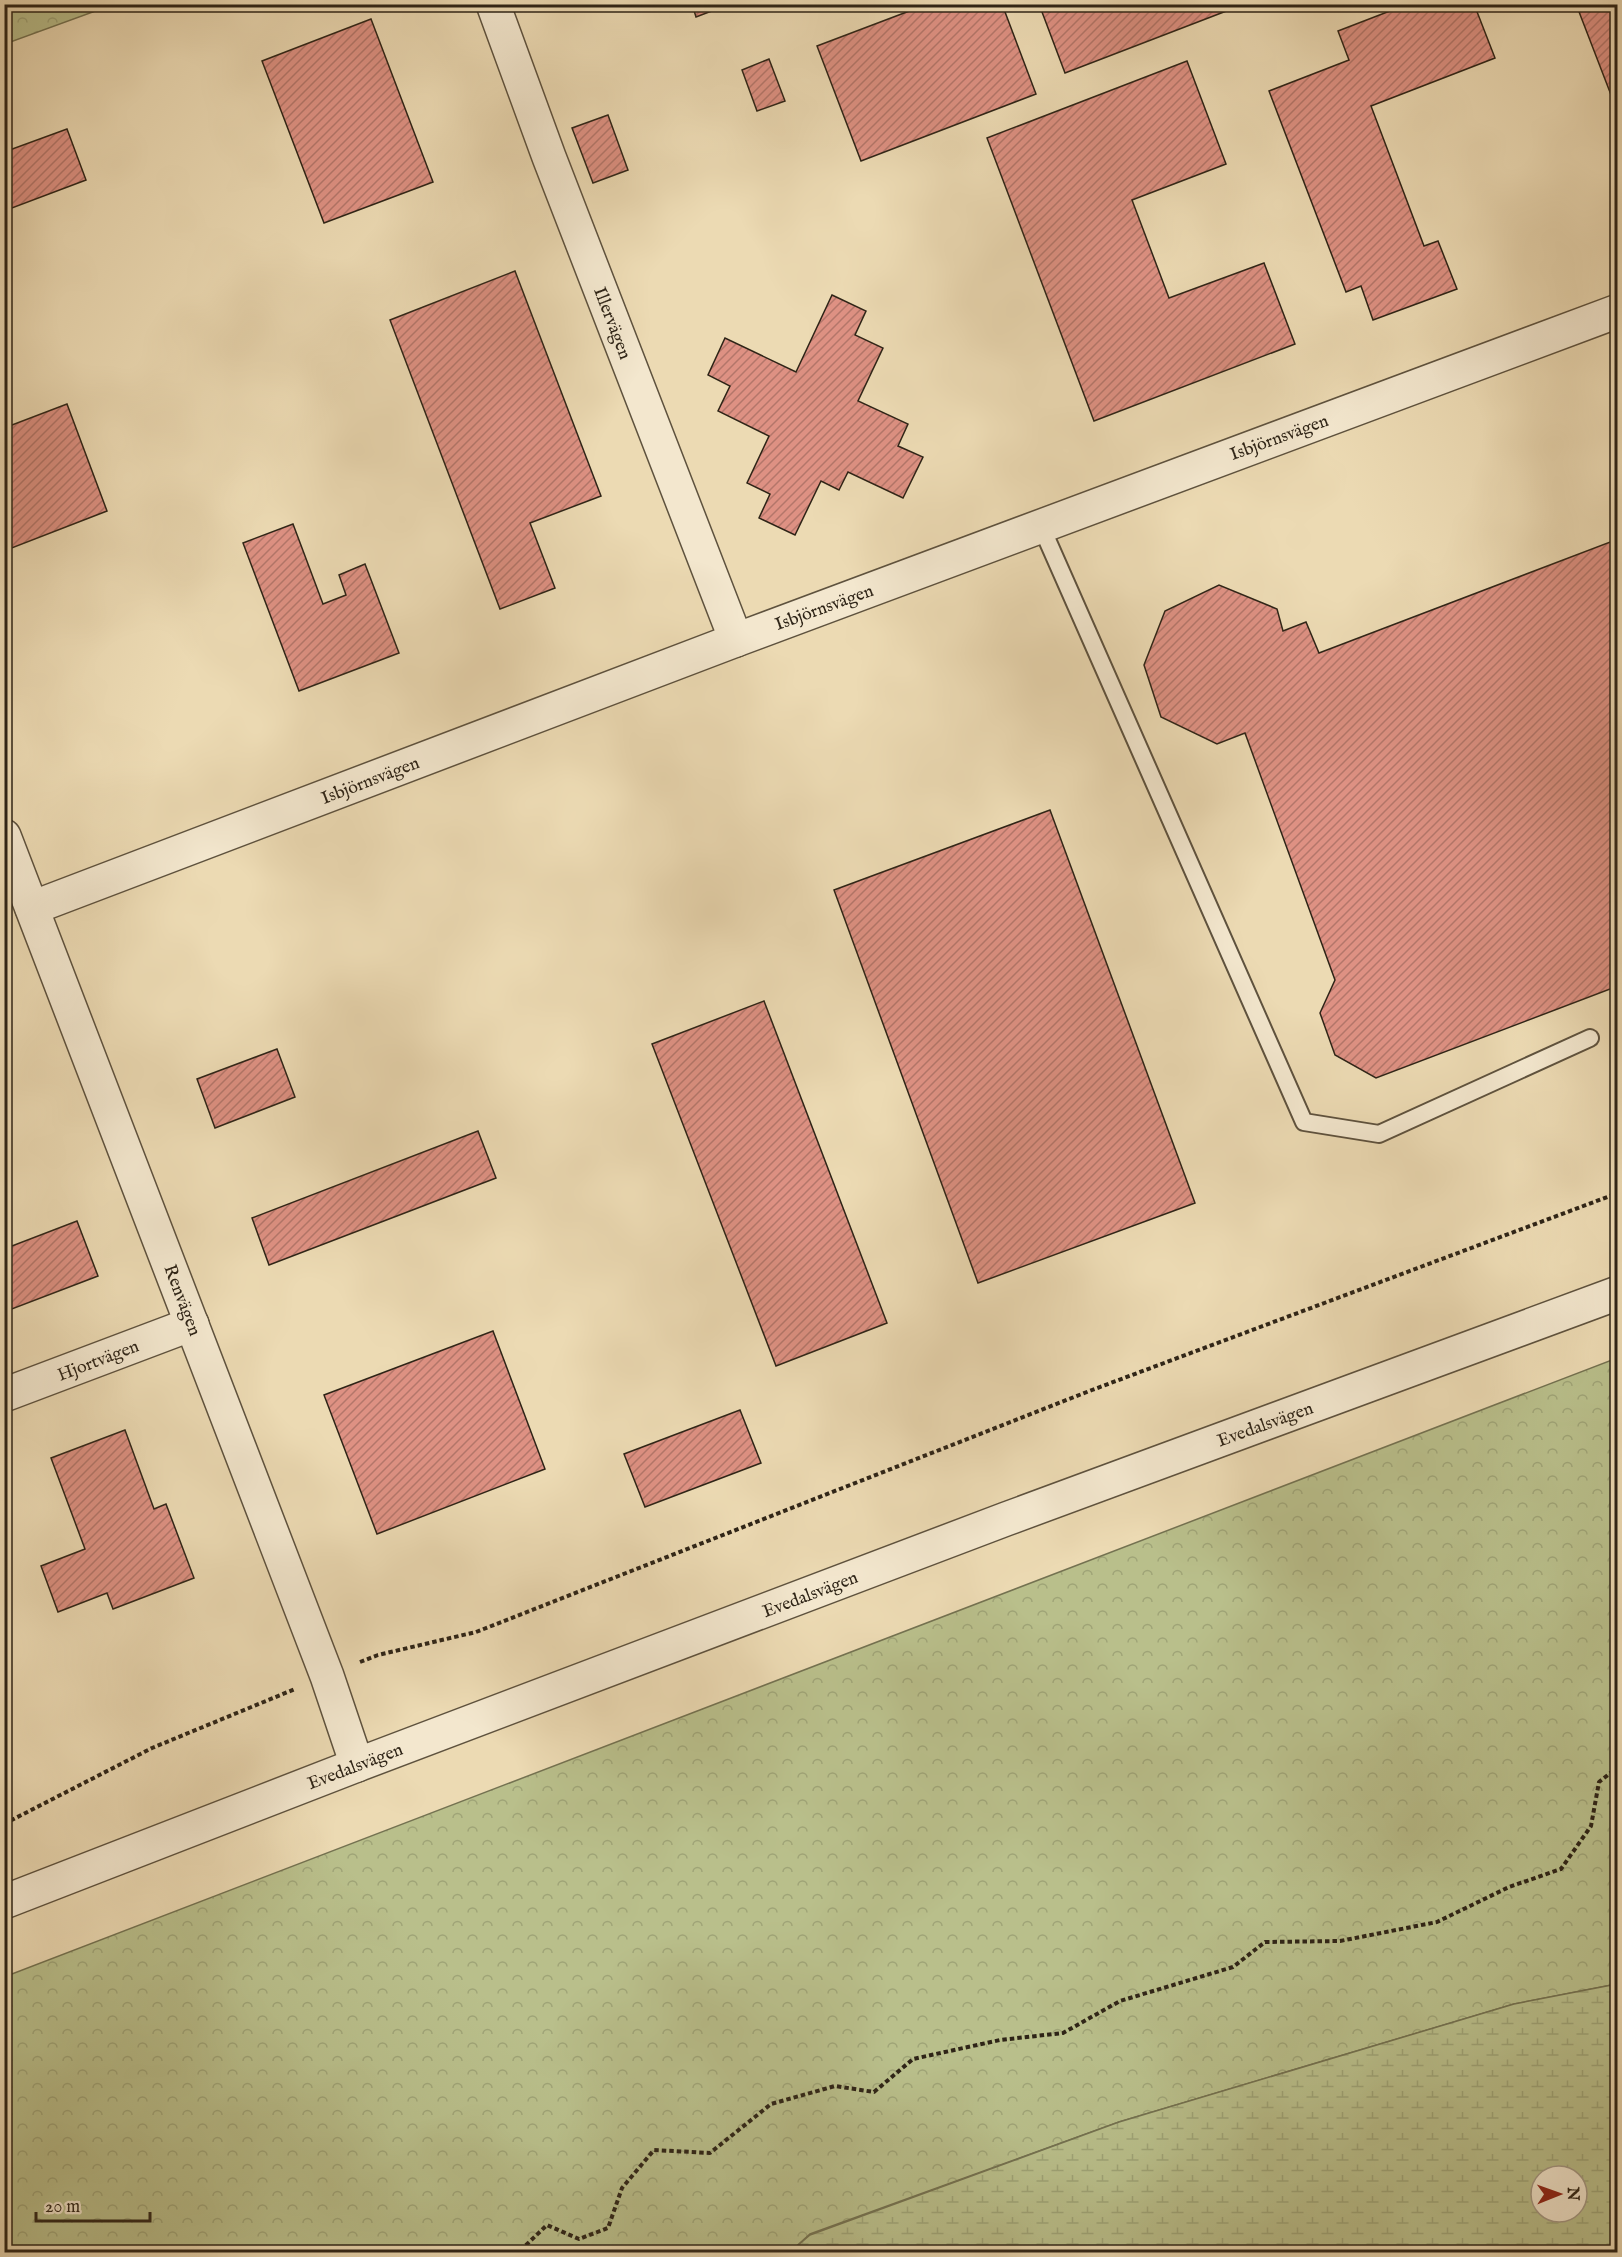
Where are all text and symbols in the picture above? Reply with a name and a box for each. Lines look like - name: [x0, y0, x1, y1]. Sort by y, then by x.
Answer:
- street label: Illervägen: [587, 284, 636, 363]
- street label: Isbjörnsvägen: [1227, 410, 1332, 467]
- street label: Isbjörnsvägen: [772, 580, 877, 637]
- street label: Isbjörnsvägen: [318, 752, 423, 811]
- street label: Renvägen: [158, 1262, 206, 1340]
- street label: Hjortvägen: [55, 1335, 143, 1387]
- street label: Evedalsvägen: [1214, 1397, 1317, 1453]
- street label: Evedalsvägen: [760, 1567, 862, 1624]
- street label: Evedalsvägen: [305, 1739, 407, 1796]
- north arrow: [1529, 2164, 1589, 2224]
- scale bar: [36, 2185, 150, 2223]
- text: N: [1562, 2186, 1582, 2201]
- text: 20 m: [45, 2196, 80, 2219]

